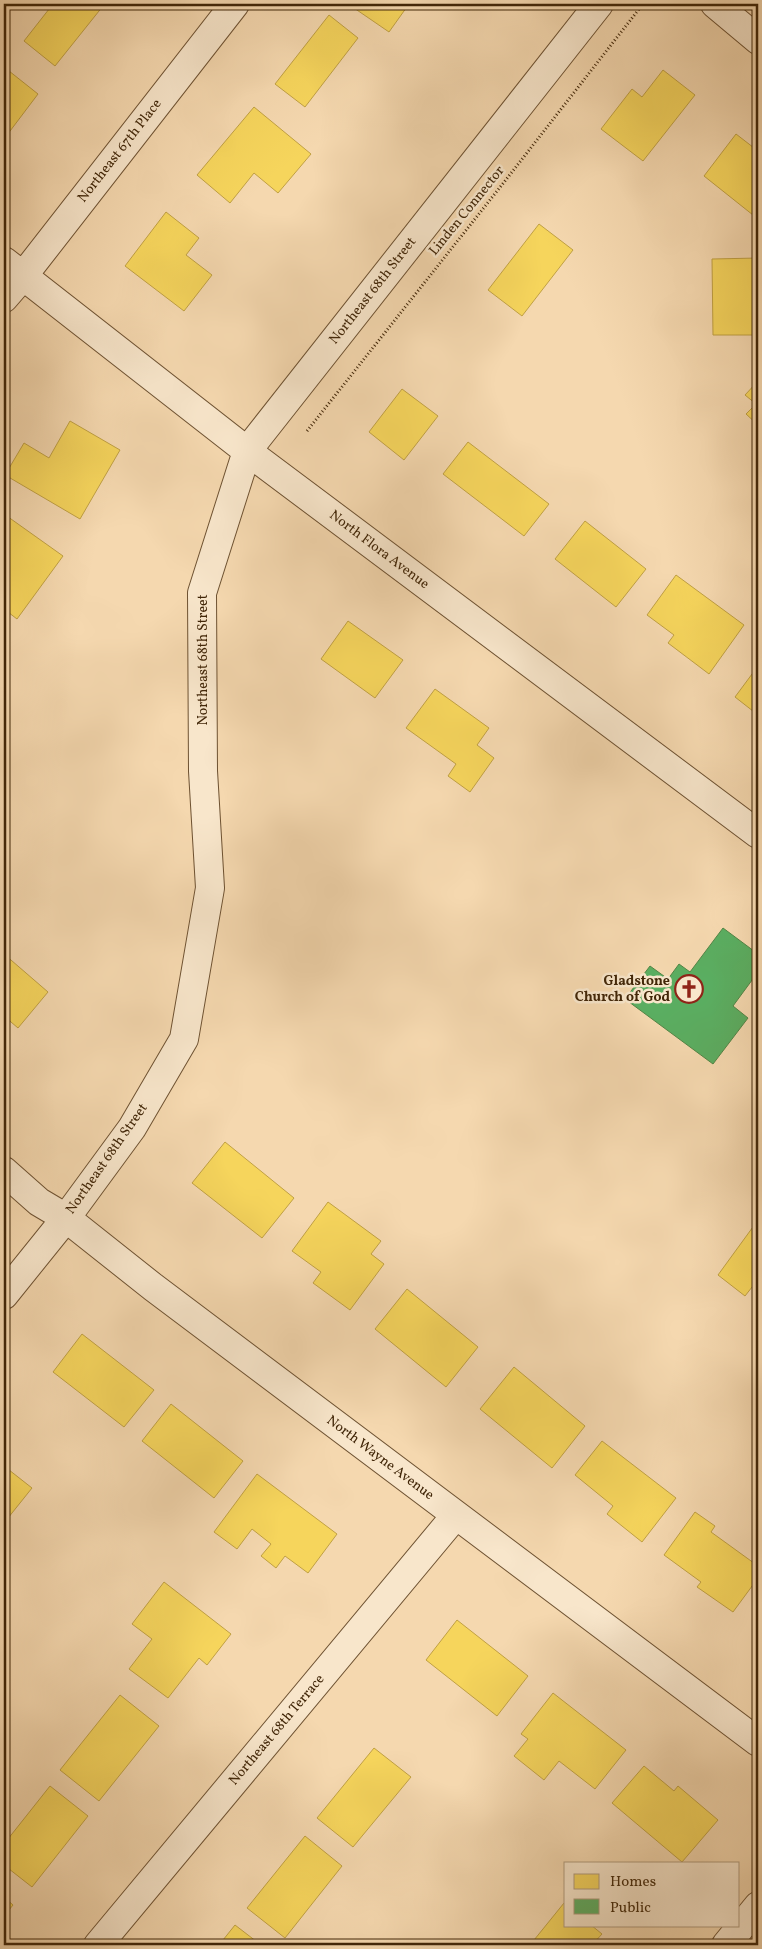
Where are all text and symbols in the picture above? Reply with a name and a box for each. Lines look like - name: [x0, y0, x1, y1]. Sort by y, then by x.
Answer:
- street label: Northeast 67th Place: [74, 95, 167, 207]
- street label: Linden Connector: [425, 162, 509, 260]
- street label: Northeast 68th Street: [325, 233, 421, 349]
- street label: North Flora Avenue: [325, 506, 433, 594]
- street label: Northeast 68th Street: [194, 594, 213, 726]
- place label: Gladstone Church of God: [575, 972, 670, 1007]
- church icon: Gladstone Church of God: [674, 974, 704, 1004]
- street label: Northeast 68th Street: [62, 1100, 152, 1218]
- street label: North Wayne Avenue: [322, 1411, 438, 1505]
- street label: Northeast 68th Terrace: [225, 1670, 329, 1790]
- legend: [564, 1862, 740, 1926]
- text: Homes: [610, 1872, 656, 1893]
- text: Public: [610, 1898, 651, 1919]

